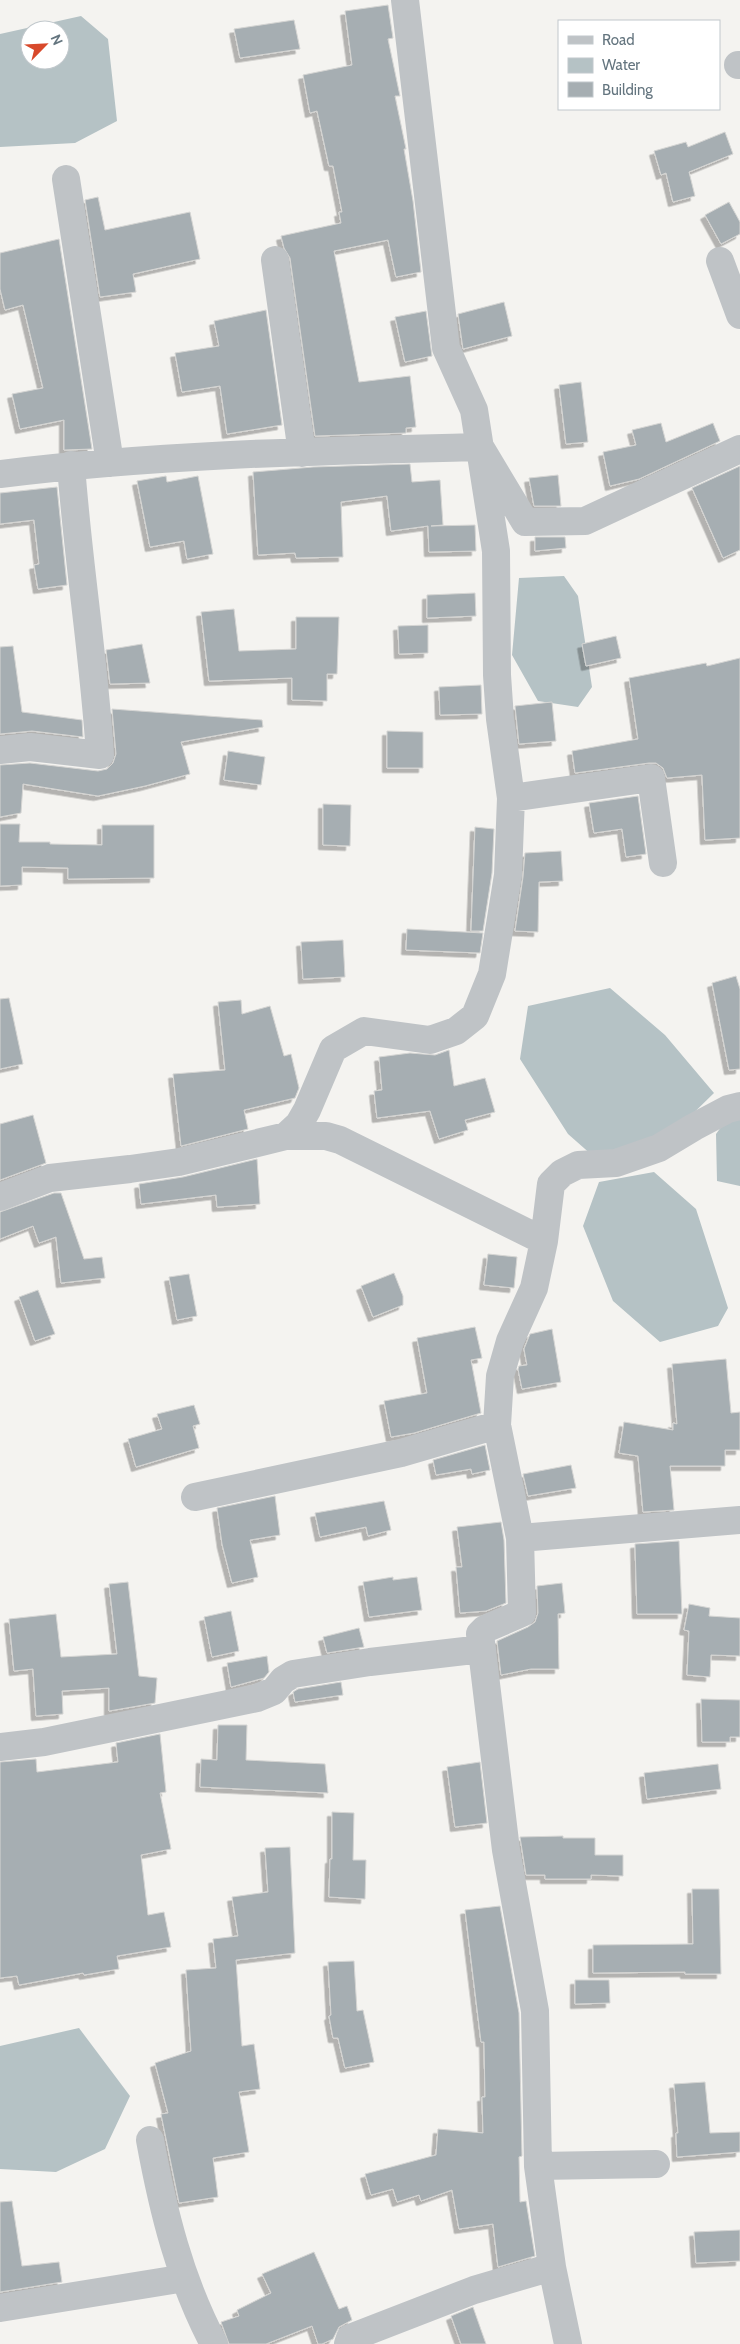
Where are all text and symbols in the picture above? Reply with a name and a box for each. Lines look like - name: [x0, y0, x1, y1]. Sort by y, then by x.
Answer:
- north arrow: [20, 20, 70, 70]
- legend: [558, 20, 720, 110]
- text: Road: [602, 31, 635, 49]
- text: N: [47, 32, 67, 48]
- text: Water: [602, 56, 640, 74]
- text: Building: [602, 81, 653, 99]

